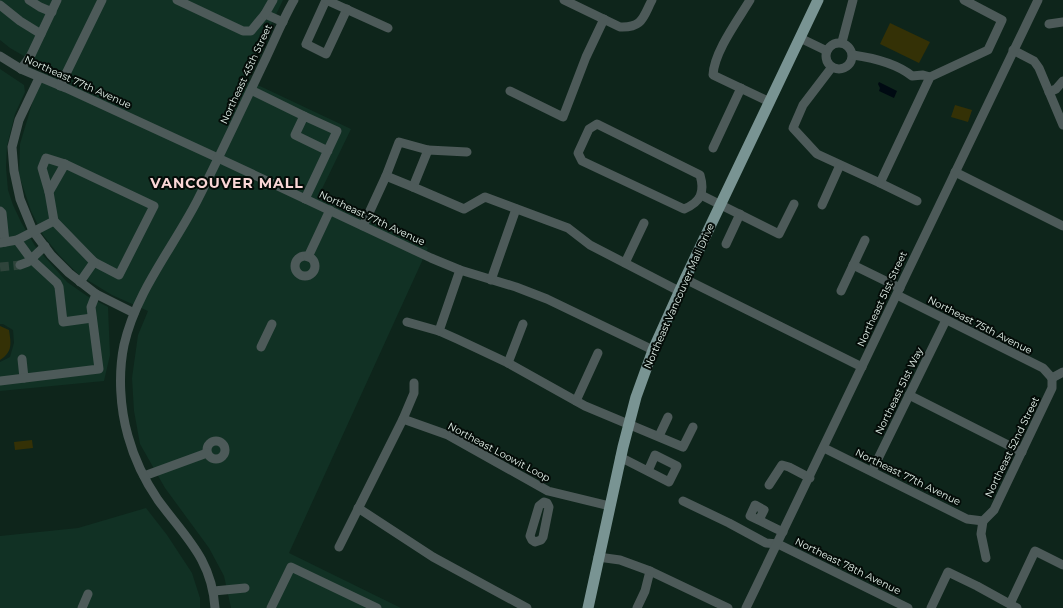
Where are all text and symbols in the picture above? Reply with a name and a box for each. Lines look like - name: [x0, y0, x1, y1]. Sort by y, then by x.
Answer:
- street label: Northeast 45th Street: [217, 22, 275, 126]
- street label: Northeast 77th Avenue: [23, 53, 133, 111]
- district label: VANCOUVER MALL: [149, 174, 304, 192]
- street label: Northeast 77th Avenue: [317, 188, 427, 248]
- street label: Northeast Vancouver Mall Drive: [641, 221, 717, 371]
- street label: Northeast 51st Street: [854, 249, 910, 349]
- street label: Northeast 75th Avenue: [926, 293, 1034, 357]
- street label: Northeast 51st Way: [872, 345, 926, 437]
- street label: Northeast 52nd Street: [982, 395, 1042, 499]
- street label: Northeast Loowit Loop: [446, 419, 553, 485]
- street label: Northeast 77th Avenue: [853, 446, 963, 508]
- street label: Northeast 78th Avenue: [793, 535, 903, 597]

